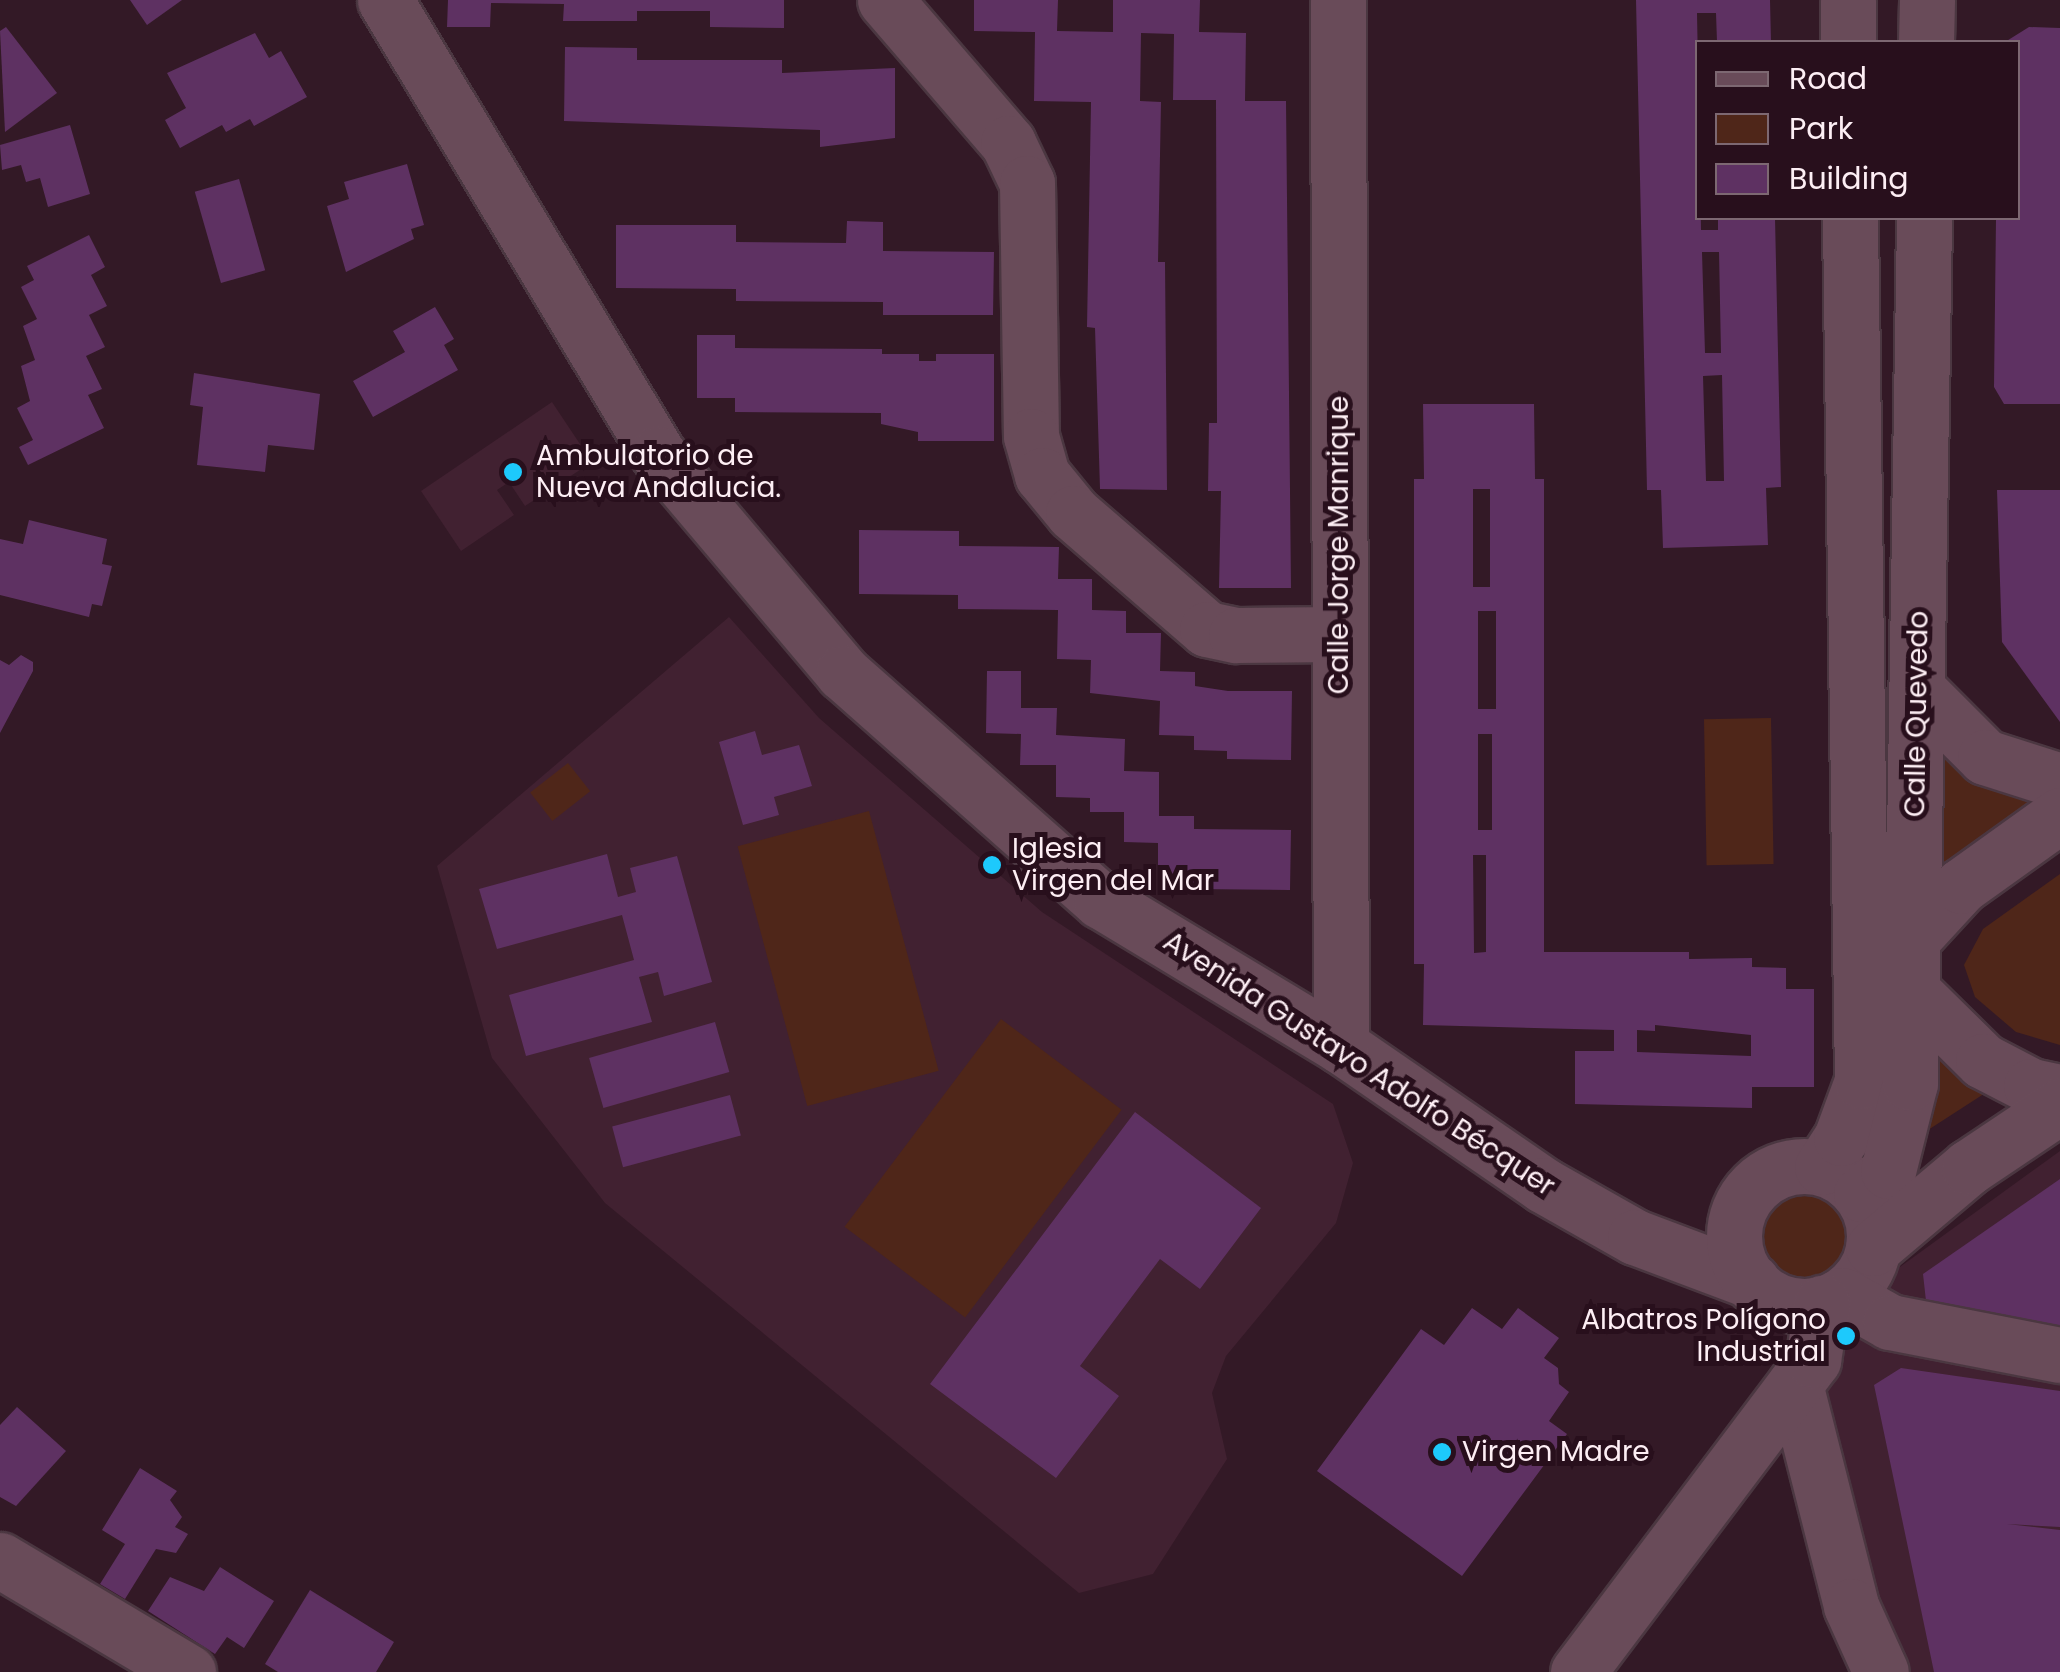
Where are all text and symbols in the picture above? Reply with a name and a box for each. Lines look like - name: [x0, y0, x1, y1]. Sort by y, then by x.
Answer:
- legend: [1695, 40, 2020, 220]
- text: Road: [1789, 57, 1867, 100]
- text: Park: [1789, 107, 1853, 150]
- text: Building: [1789, 157, 1909, 200]
- street label: Calle Jorge Manrique: [1322, 396, 1356, 694]
- place label: Ambulatorio de Nueva Andalucia.: [536, 439, 781, 505]
- marker: Ambulatorio de Nueva Andalucia.: [500, 459, 526, 485]
- street label: Calle Quevedo: [1898, 611, 1936, 817]
- place label: Iglesia Virgen del Mar: [1012, 832, 1214, 898]
- marker: Iglesia Virgen del Mar: [981, 854, 1003, 876]
- street label: Avenida Gustavo Adolfo Bécquer: [1157, 925, 1561, 1203]
- place label: Albatros Polígono Industrial: [1581, 1303, 1826, 1369]
- marker: Albatros Polígono Industrial: [1835, 1325, 1857, 1347]
- place label: Virgen Madre: [1462, 1435, 1650, 1469]
- marker: Virgen Madre: [1431, 1441, 1453, 1463]

